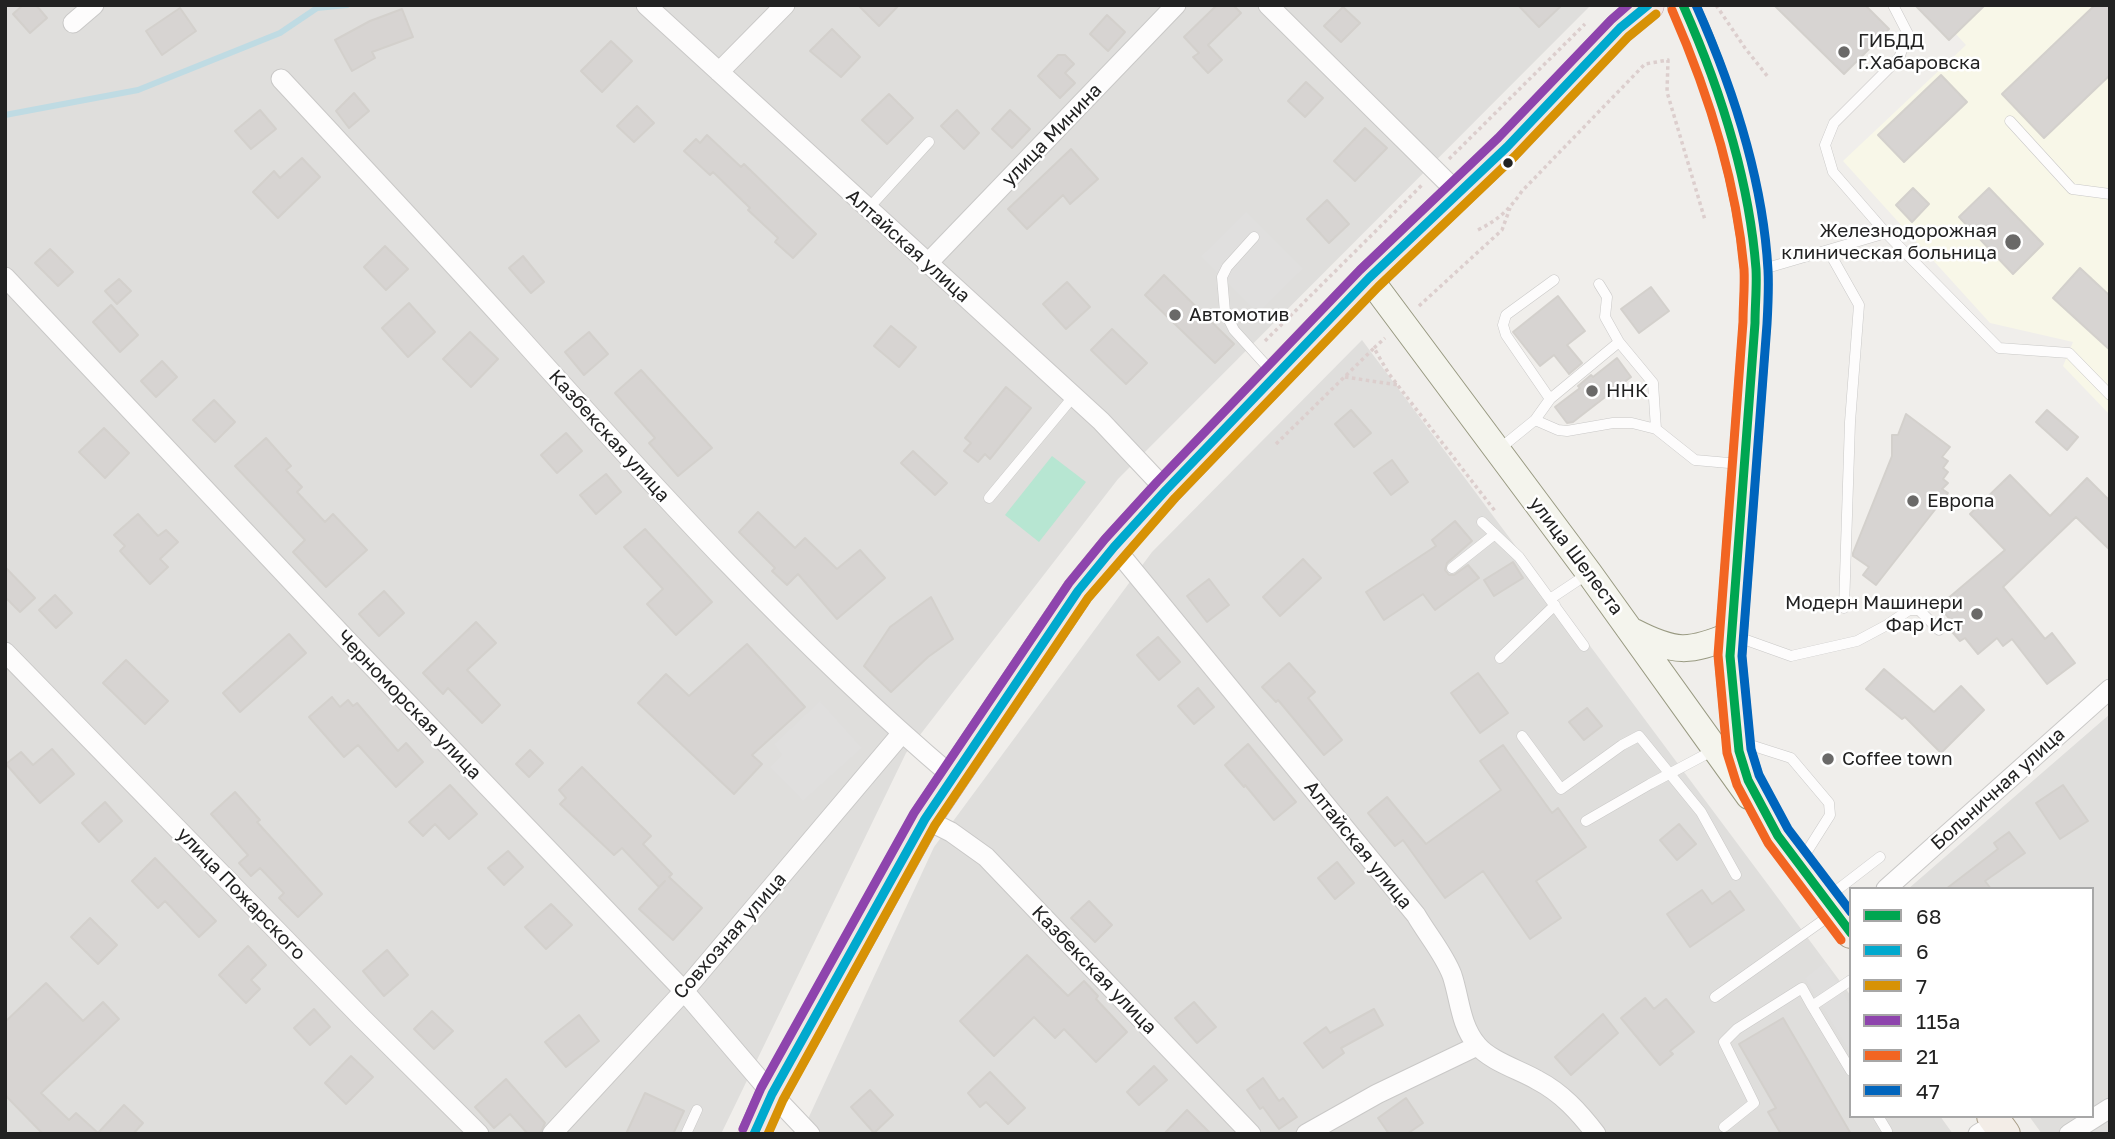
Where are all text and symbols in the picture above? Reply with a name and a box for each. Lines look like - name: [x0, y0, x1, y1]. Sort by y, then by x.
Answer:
- place label: ГИБДД г.Хабаровска: [1858, 30, 1981, 74]
- marker: ГИБДД г.Хабаровска: [1836, 44, 1852, 60]
- street label: улица Минина: [997, 79, 1107, 191]
- unlabelled marker: [1501, 156, 1515, 170]
- street label: Алтайская улица: [841, 184, 975, 308]
- place label: Железнодорожная клиническая больница: [1781, 220, 1997, 264]
- marker: Железнодорожная клиническая больница: [2003, 232, 2023, 252]
- place label: Автомотив: [1189, 304, 1289, 326]
- marker: Автомотив: [1167, 307, 1183, 323]
- street label: Казбекская улица: [544, 365, 674, 507]
- place label: ННК: [1606, 380, 1648, 402]
- marker: ННК: [1584, 383, 1600, 399]
- place label: Европа: [1927, 490, 1995, 512]
- street label: улица Шелеста: [1524, 493, 1628, 619]
- marker: Европа: [1905, 493, 1921, 509]
- place label: Модерн Машинери Фар Ист: [1785, 592, 1963, 636]
- marker: Модерн Машинери Фар Ист: [1969, 606, 1985, 622]
- street label: Черноморская улица: [332, 626, 486, 784]
- street label: Больничная улица: [1926, 723, 2070, 855]
- place label: Coffee town: [1842, 748, 1953, 770]
- marker: Coffee town: [1820, 751, 1836, 767]
- street label: Алтайская улица: [1299, 776, 1417, 914]
- street label: улица Пожарского: [172, 823, 310, 965]
- street label: Совхозная улица: [669, 868, 791, 1004]
- legend: [1849, 887, 2094, 1118]
- street label: Казбекская улица: [1027, 901, 1161, 1039]
- text: 68: [1916, 903, 1942, 929]
- text: 6: [1916, 938, 1929, 964]
- text: 7: [1916, 973, 1927, 999]
- text: 115а: [1916, 1008, 1960, 1034]
- text: 21: [1916, 1043, 1938, 1069]
- text: 47: [1916, 1078, 1940, 1104]

